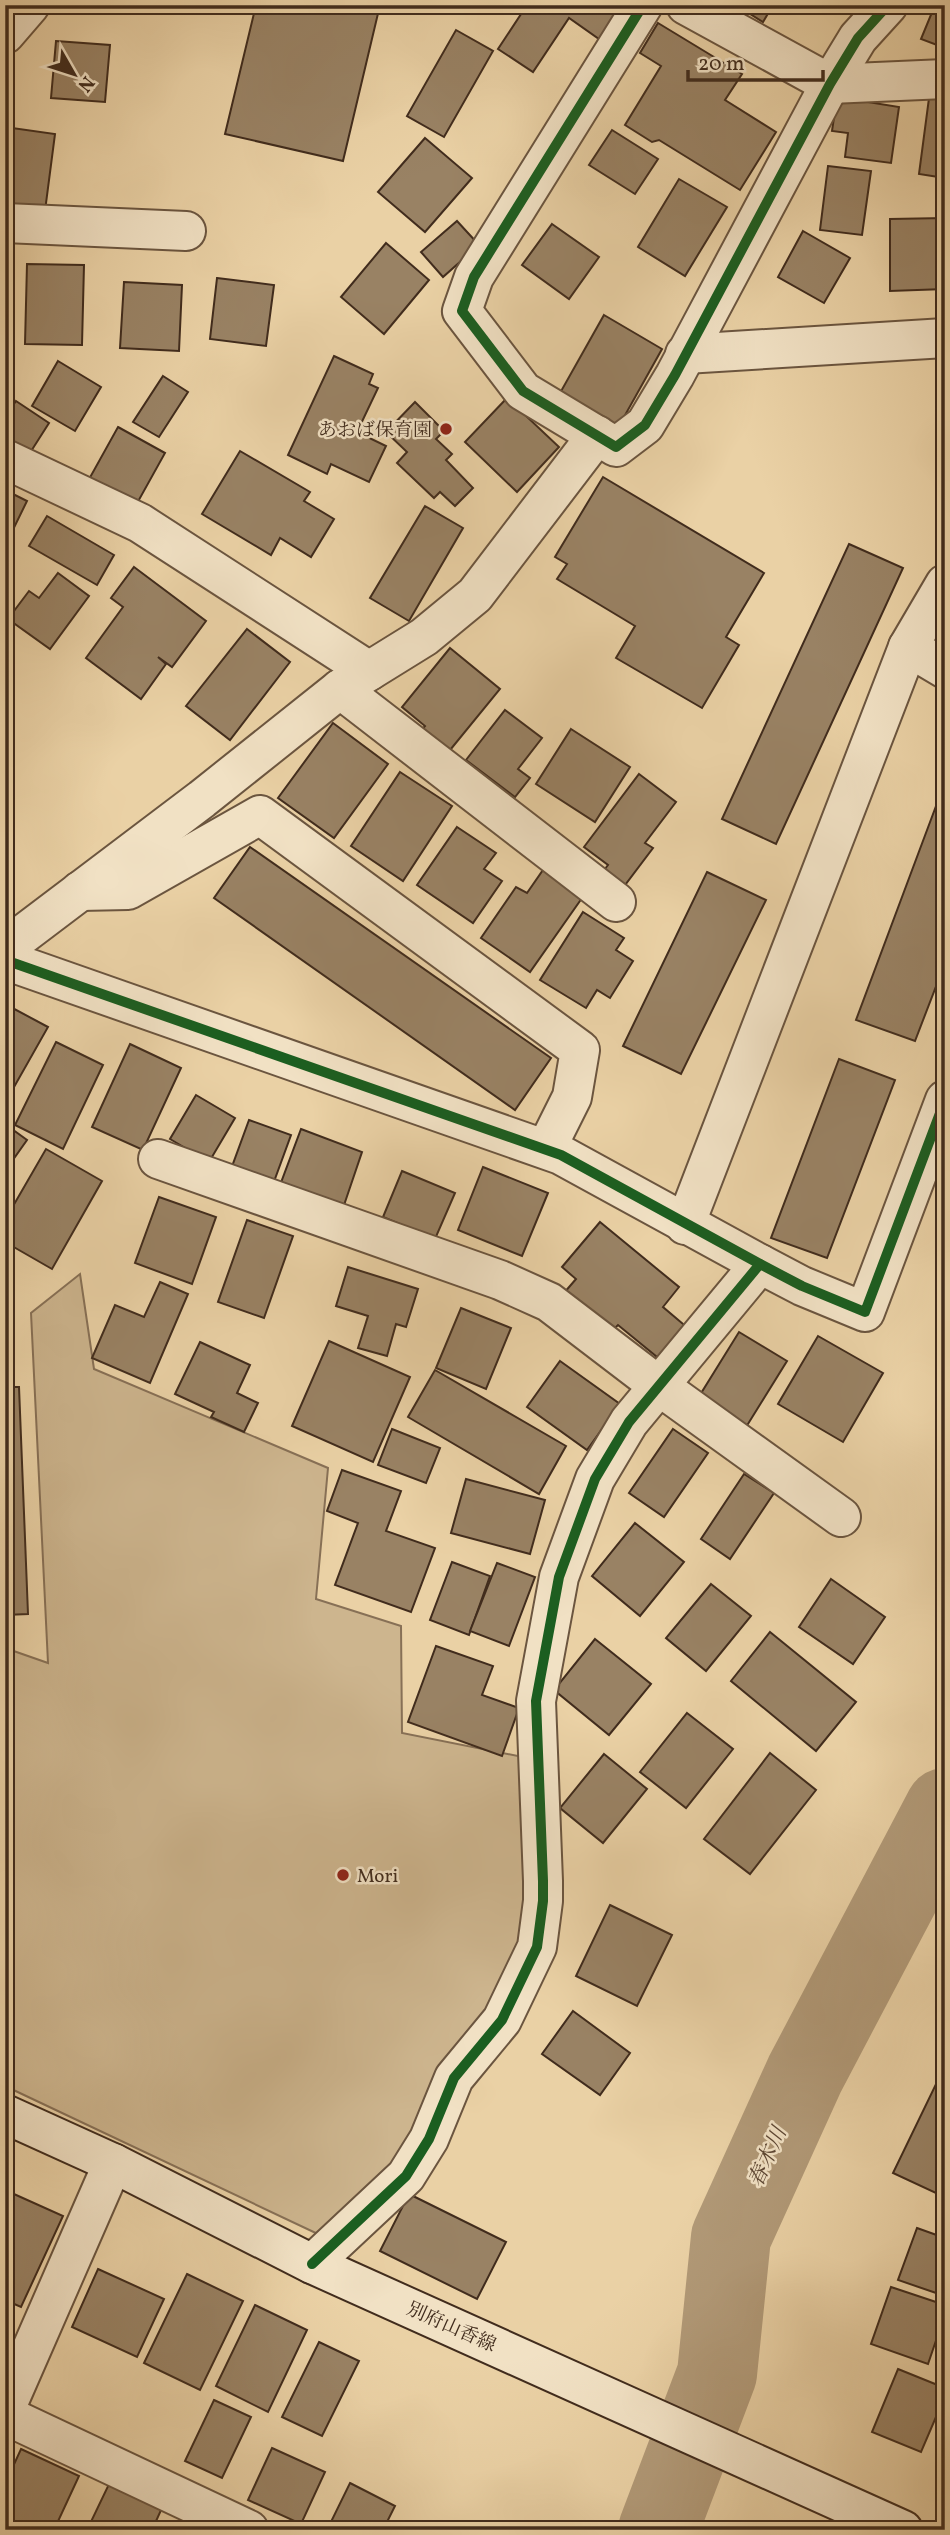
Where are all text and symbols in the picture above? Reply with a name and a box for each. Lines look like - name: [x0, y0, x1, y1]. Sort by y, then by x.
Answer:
- north arrow: [38, 38, 108, 108]
- scale bar: [688, 38, 822, 82]
- text: 20 m: [698, 50, 744, 79]
- text: N: [71, 70, 100, 97]
- place label: あおば保育園: [318, 418, 432, 444]
- marker: あおば保育園: [438, 421, 454, 437]
- place label: Mori: [357, 1864, 398, 1890]
- marker: Mori: [335, 1867, 351, 1883]
- water label: 春木川: [742, 2121, 795, 2192]
- street label: 別府山香線: [402, 2297, 500, 2359]

